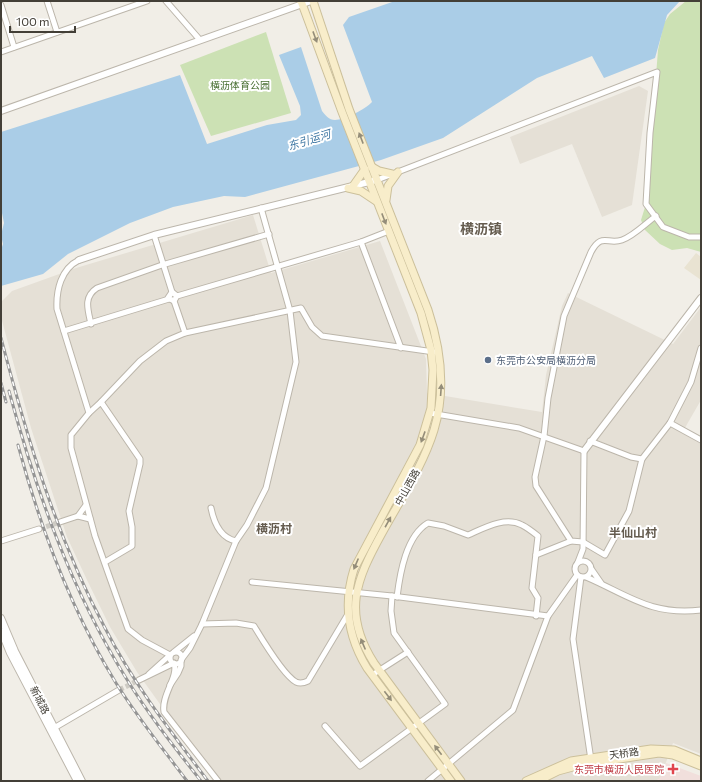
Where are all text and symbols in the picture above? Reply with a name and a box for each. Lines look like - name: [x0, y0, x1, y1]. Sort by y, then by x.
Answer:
- scale bar: [10, 8, 75, 34]
- text: 100 m: [16, 14, 50, 28]
- one-way arrow: [312, 32, 318, 44]
- park label: 横沥体育公园: [210, 79, 270, 91]
- water label: 东引运河: [286, 126, 334, 152]
- one-way arrow: [357, 131, 363, 143]
- one-way arrow: [381, 213, 387, 225]
- district label: 横沥镇: [460, 220, 502, 237]
- place label: 东莞市公安局横沥分局: [496, 354, 596, 366]
- marker: 东莞市公安局横沥分局: [483, 355, 493, 365]
- one-way arrow: [437, 384, 444, 396]
- one-way arrow: [420, 431, 426, 443]
- street label: 中山西路: [392, 467, 422, 507]
- one-way arrow: [384, 516, 391, 528]
- district label: 横沥村: [256, 521, 292, 535]
- district label: 半仙山村: [609, 525, 657, 539]
- one-way arrow: [353, 559, 359, 571]
- one-way arrow: [360, 637, 366, 649]
- street label: 新城路: [28, 684, 52, 716]
- one-way arrow: [384, 691, 392, 701]
- one-way arrow: [434, 744, 442, 755]
- street label: 天桥路: [608, 745, 640, 761]
- place label: 东莞市横沥人民医院: [574, 763, 664, 775]
- marker: 东莞市横沥人民医院: [667, 763, 679, 775]

